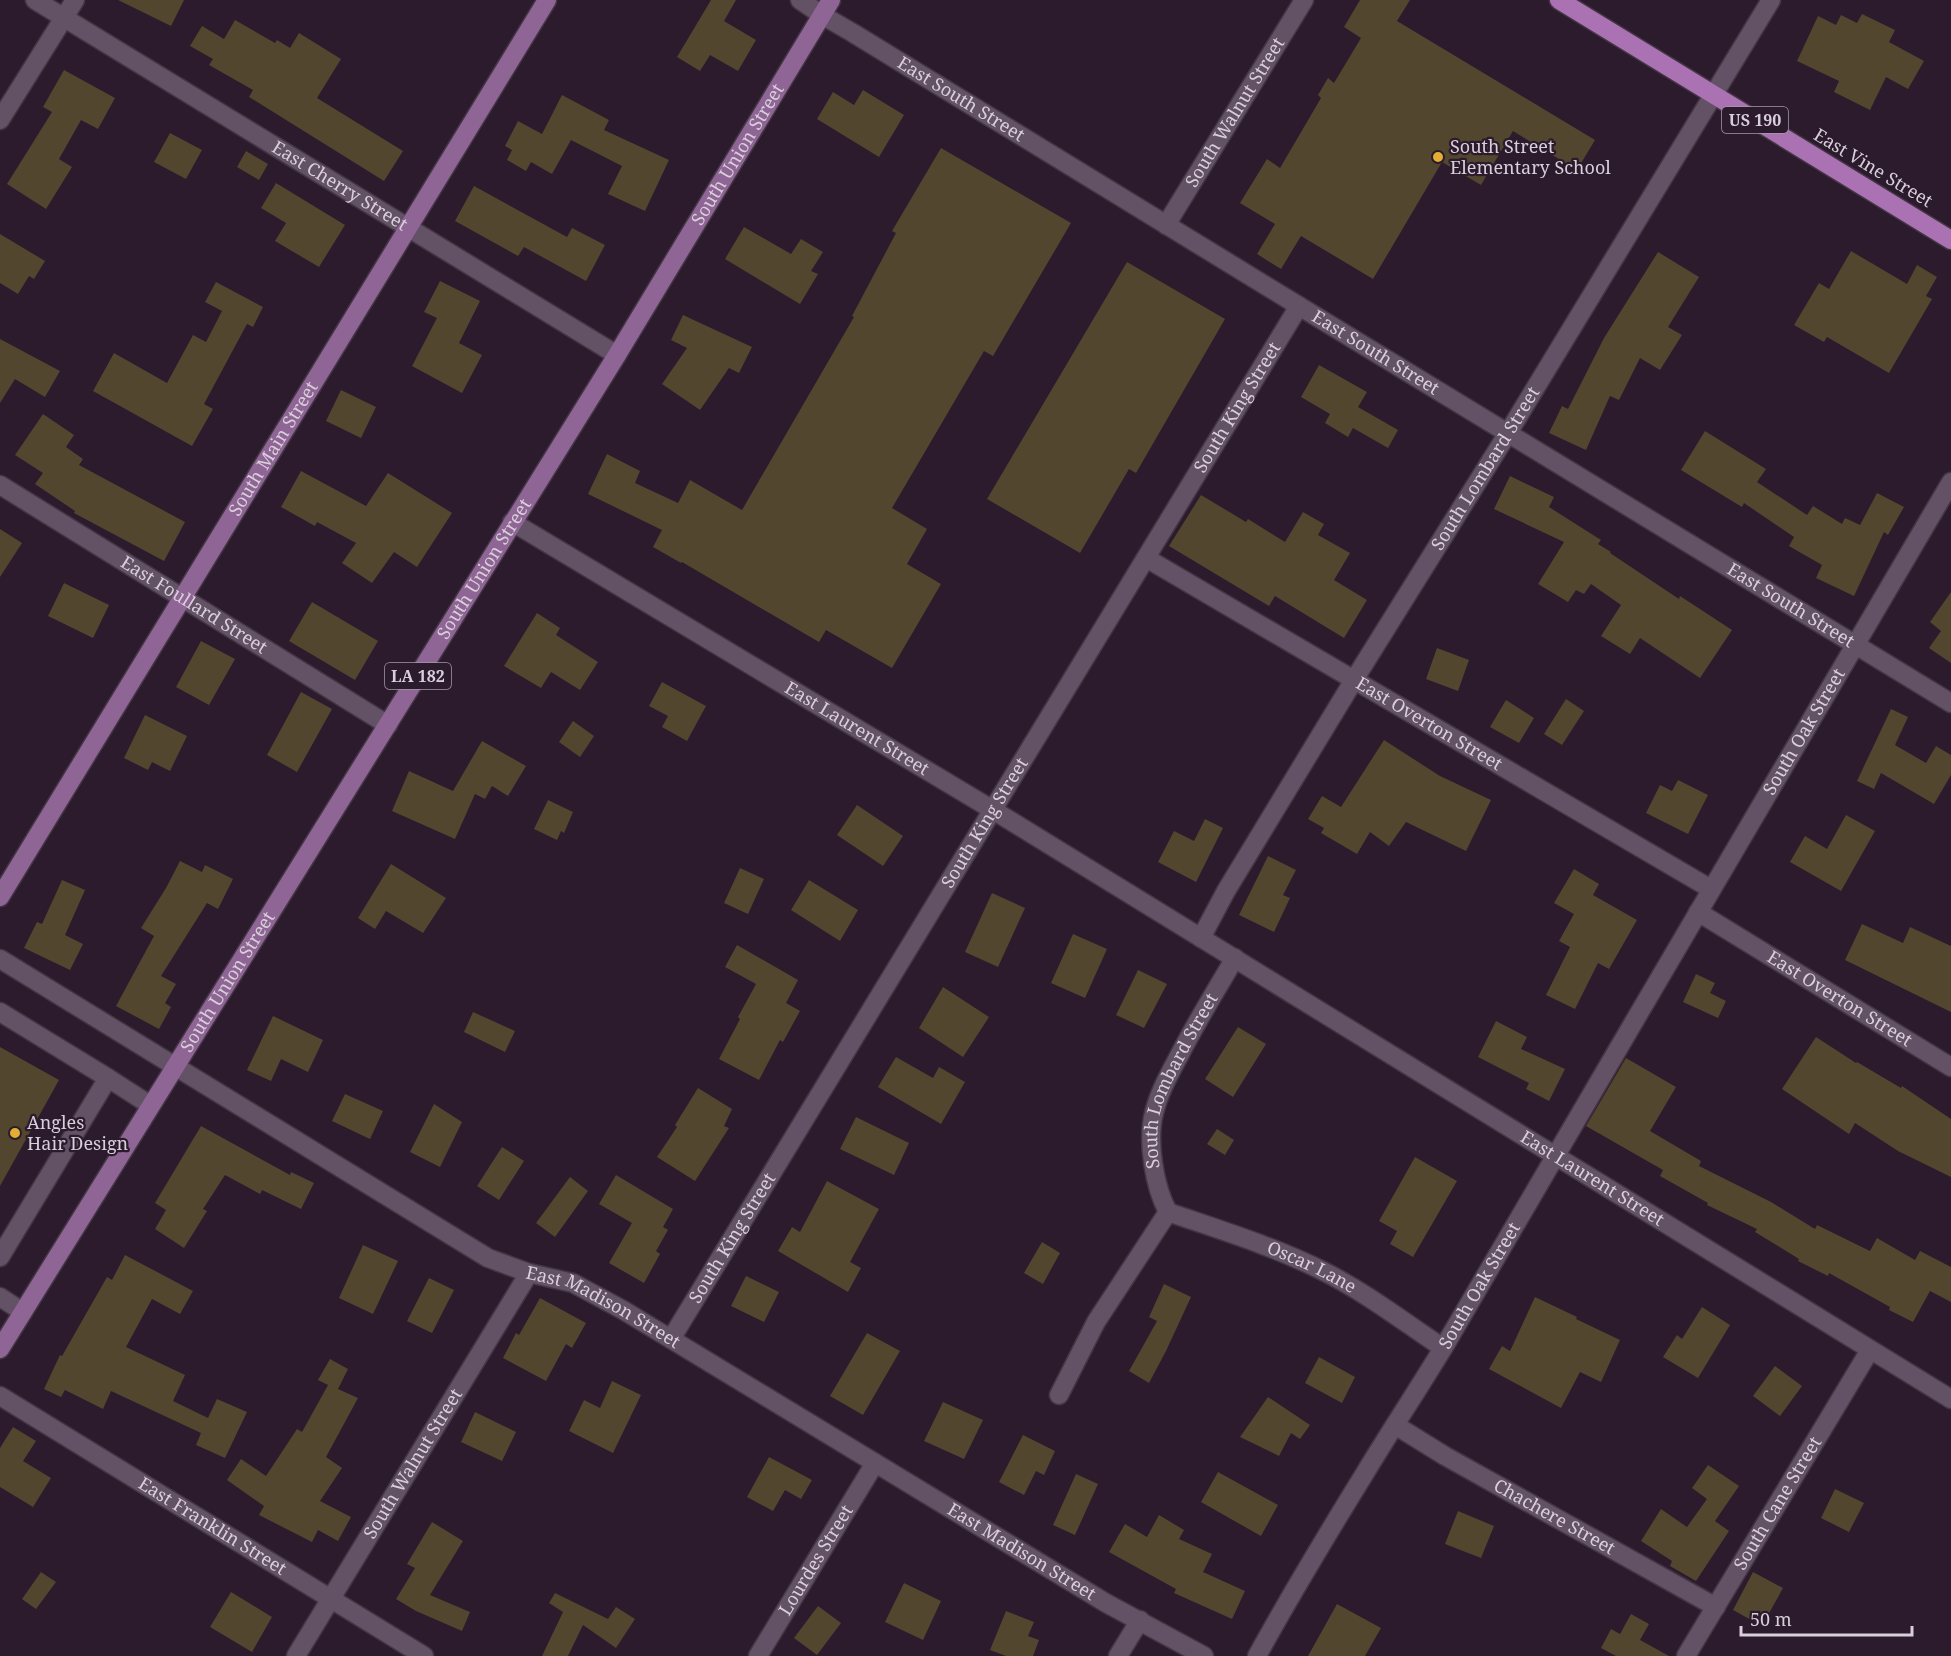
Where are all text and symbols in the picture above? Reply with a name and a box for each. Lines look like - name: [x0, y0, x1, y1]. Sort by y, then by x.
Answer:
- street label: South Walnut Street: [1179, 32, 1289, 191]
- street label: East South Street: [893, 50, 1029, 146]
- street label: South Union Street: [685, 79, 789, 229]
- road number: US 190: [1722, 107, 1788, 133]
- street label: East Vine Street: [1810, 122, 1937, 212]
- place label: South Street Elementary School: [1450, 134, 1611, 179]
- street label: East Cherry Street: [268, 135, 413, 236]
- marker: South Street Elementary School: [1431, 150, 1445, 164]
- street label: East South Street: [1308, 304, 1444, 400]
- street label: South King Street: [1187, 337, 1285, 477]
- street label: South Main Street: [222, 376, 323, 520]
- street label: South Lombard Street: [1425, 382, 1544, 554]
- street label: South Union Street: [431, 494, 536, 643]
- street label: East Foullard Street: [117, 550, 272, 658]
- street label: East South Street: [1723, 557, 1859, 652]
- road number: LA 182: [385, 663, 451, 689]
- street label: South Oak Street: [1757, 663, 1850, 799]
- street label: East Overton Street: [1352, 671, 1507, 775]
- street label: East Laurent Street: [781, 675, 934, 780]
- street label: South King Street: [935, 753, 1033, 892]
- street label: South Union Street: [174, 907, 280, 1056]
- street label: East Overton Street: [1763, 944, 1917, 1051]
- street label: South Lombard Street: [1138, 988, 1223, 1170]
- place label: Angles Hair Design: [27, 1110, 129, 1155]
- street label: East Laurent Street: [1516, 1124, 1669, 1231]
- marker: Angles Hair Design: [8, 1126, 22, 1140]
- street label: South King Street: [683, 1168, 780, 1307]
- street label: South Oak Street: [1432, 1218, 1525, 1353]
- street label: Oscar Lane: [1264, 1235, 1361, 1298]
- street label: East Madison Street: [524, 1260, 685, 1353]
- street label: South Walnut Street: [357, 1384, 467, 1543]
- street label: South Cane Street: [1728, 1432, 1826, 1574]
- street label: East Franklin Street: [134, 1471, 291, 1580]
- street label: Chachere Street: [1490, 1473, 1620, 1560]
- street label: East Madison Street: [943, 1497, 1101, 1605]
- street label: Lourdes Street: [772, 1500, 858, 1620]
- scale bar: [1741, 1599, 1912, 1637]
- text: 50 m: [1750, 1607, 1792, 1631]

